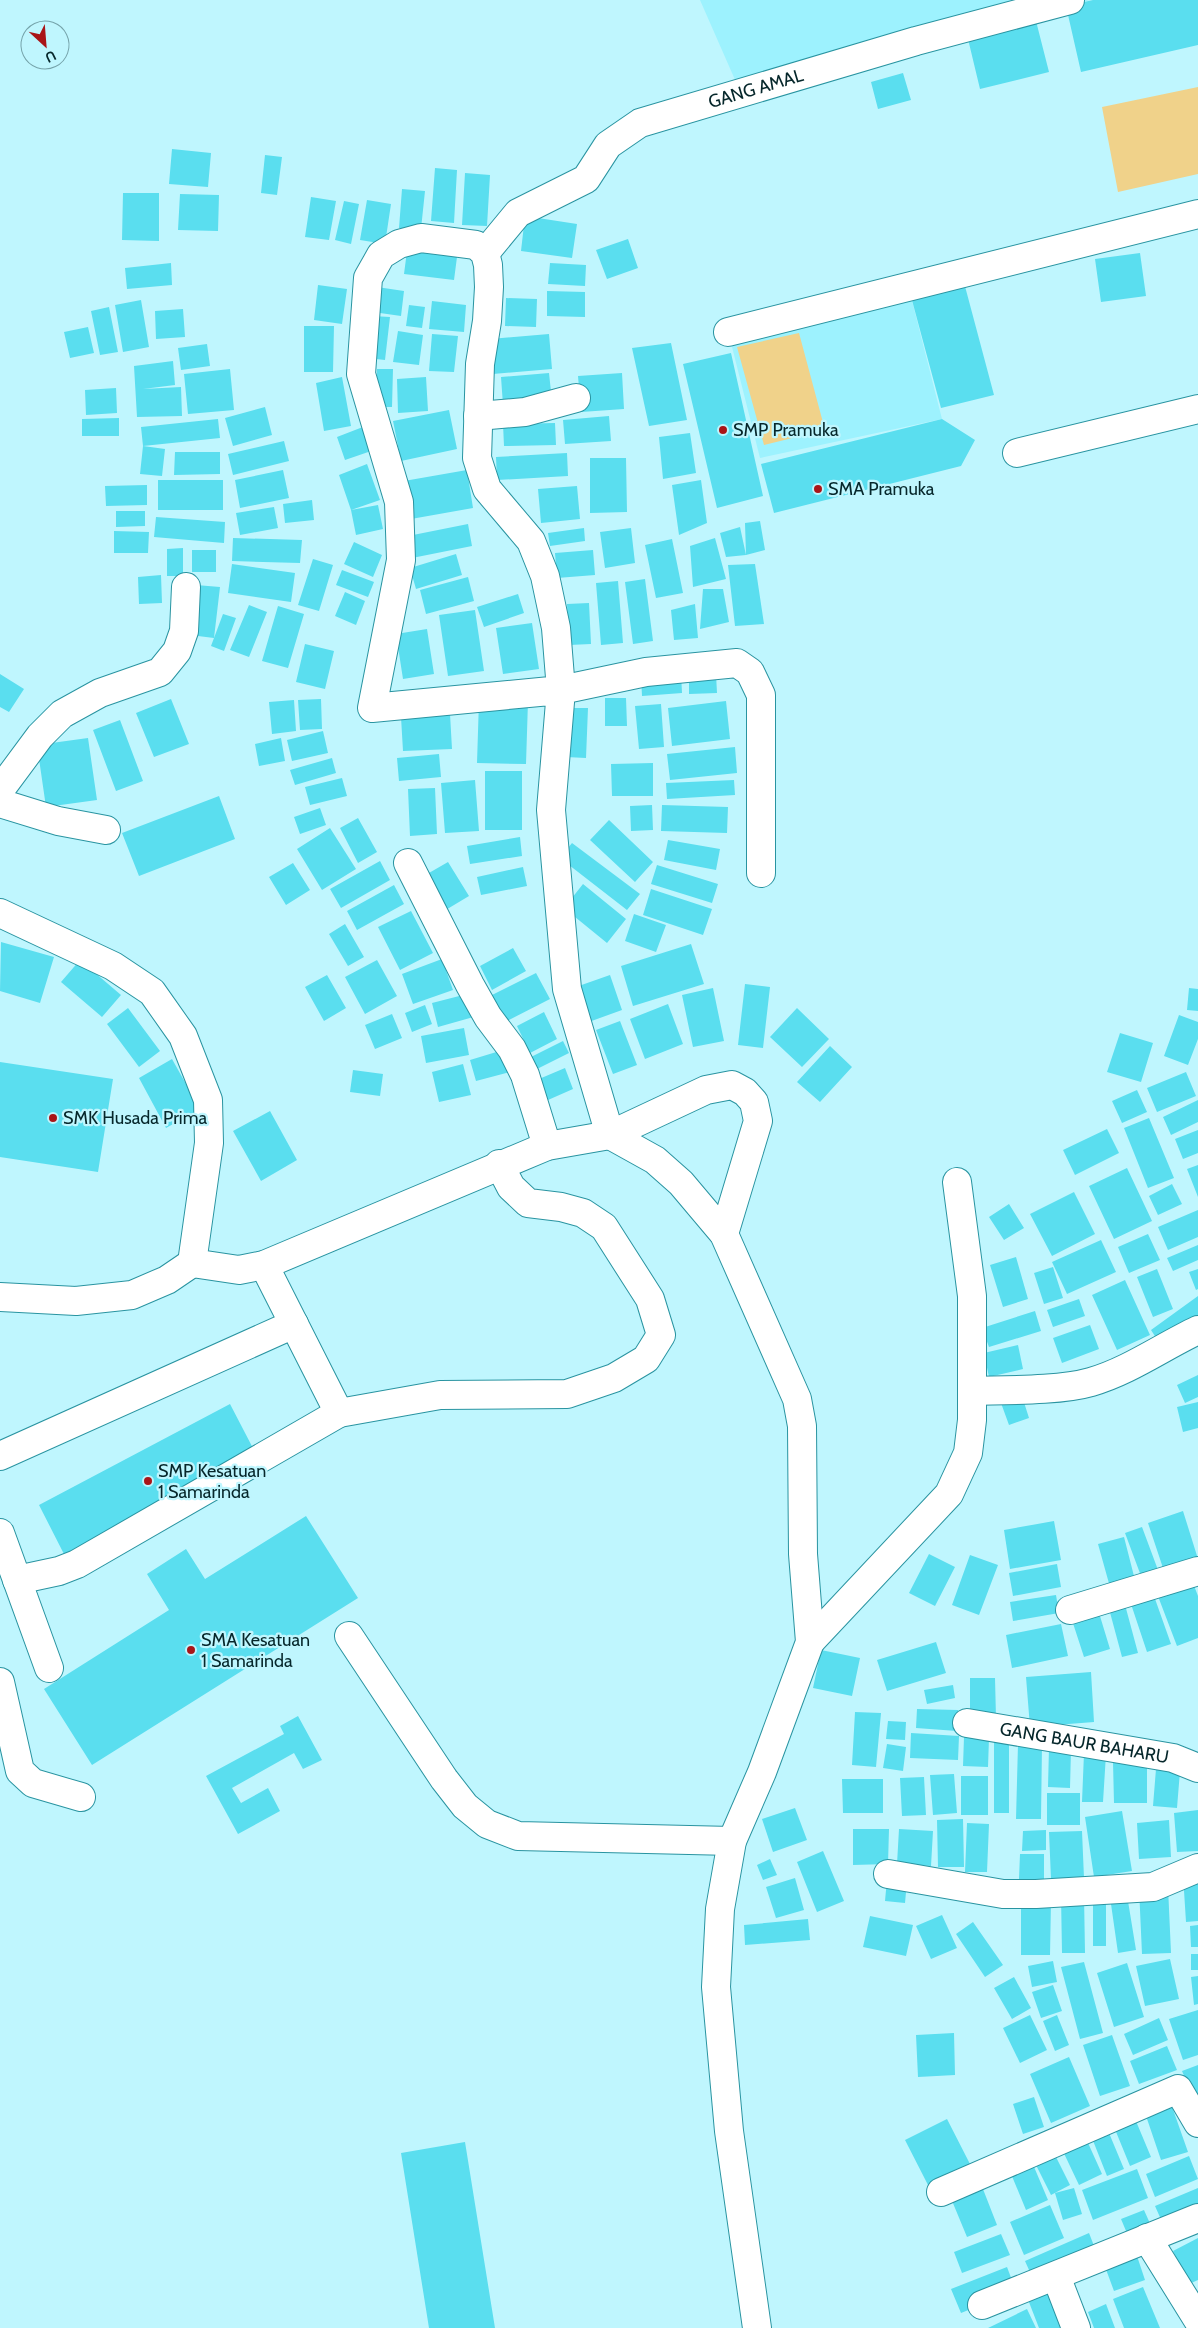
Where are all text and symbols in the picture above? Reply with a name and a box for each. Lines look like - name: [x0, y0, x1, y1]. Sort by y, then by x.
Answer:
- north arrow: [20, 20, 70, 70]
- text: U: [42, 46, 59, 67]
- street label: GANG AMAL: [706, 64, 806, 113]
- place label: SMP Pramuka: [733, 419, 839, 441]
- marker: SMP Pramuka: [717, 424, 729, 436]
- place label: SMA Pramuka: [828, 478, 935, 500]
- marker: SMA Pramuka: [812, 483, 824, 495]
- place label: SMK Husada Prima: [63, 1107, 207, 1129]
- marker: SMK Husada Prima: [47, 1112, 59, 1124]
- place label: SMP Kesatuan 1 Samarinda: [158, 1460, 266, 1503]
- marker: SMP Kesatuan 1 Samarinda: [142, 1475, 154, 1487]
- place label: SMA Kesatuan 1 Samarinda: [201, 1629, 310, 1672]
- marker: SMA Kesatuan 1 Samarinda: [185, 1644, 197, 1656]
- street label: GANG BAUR BAHARU: [998, 1718, 1171, 1768]

